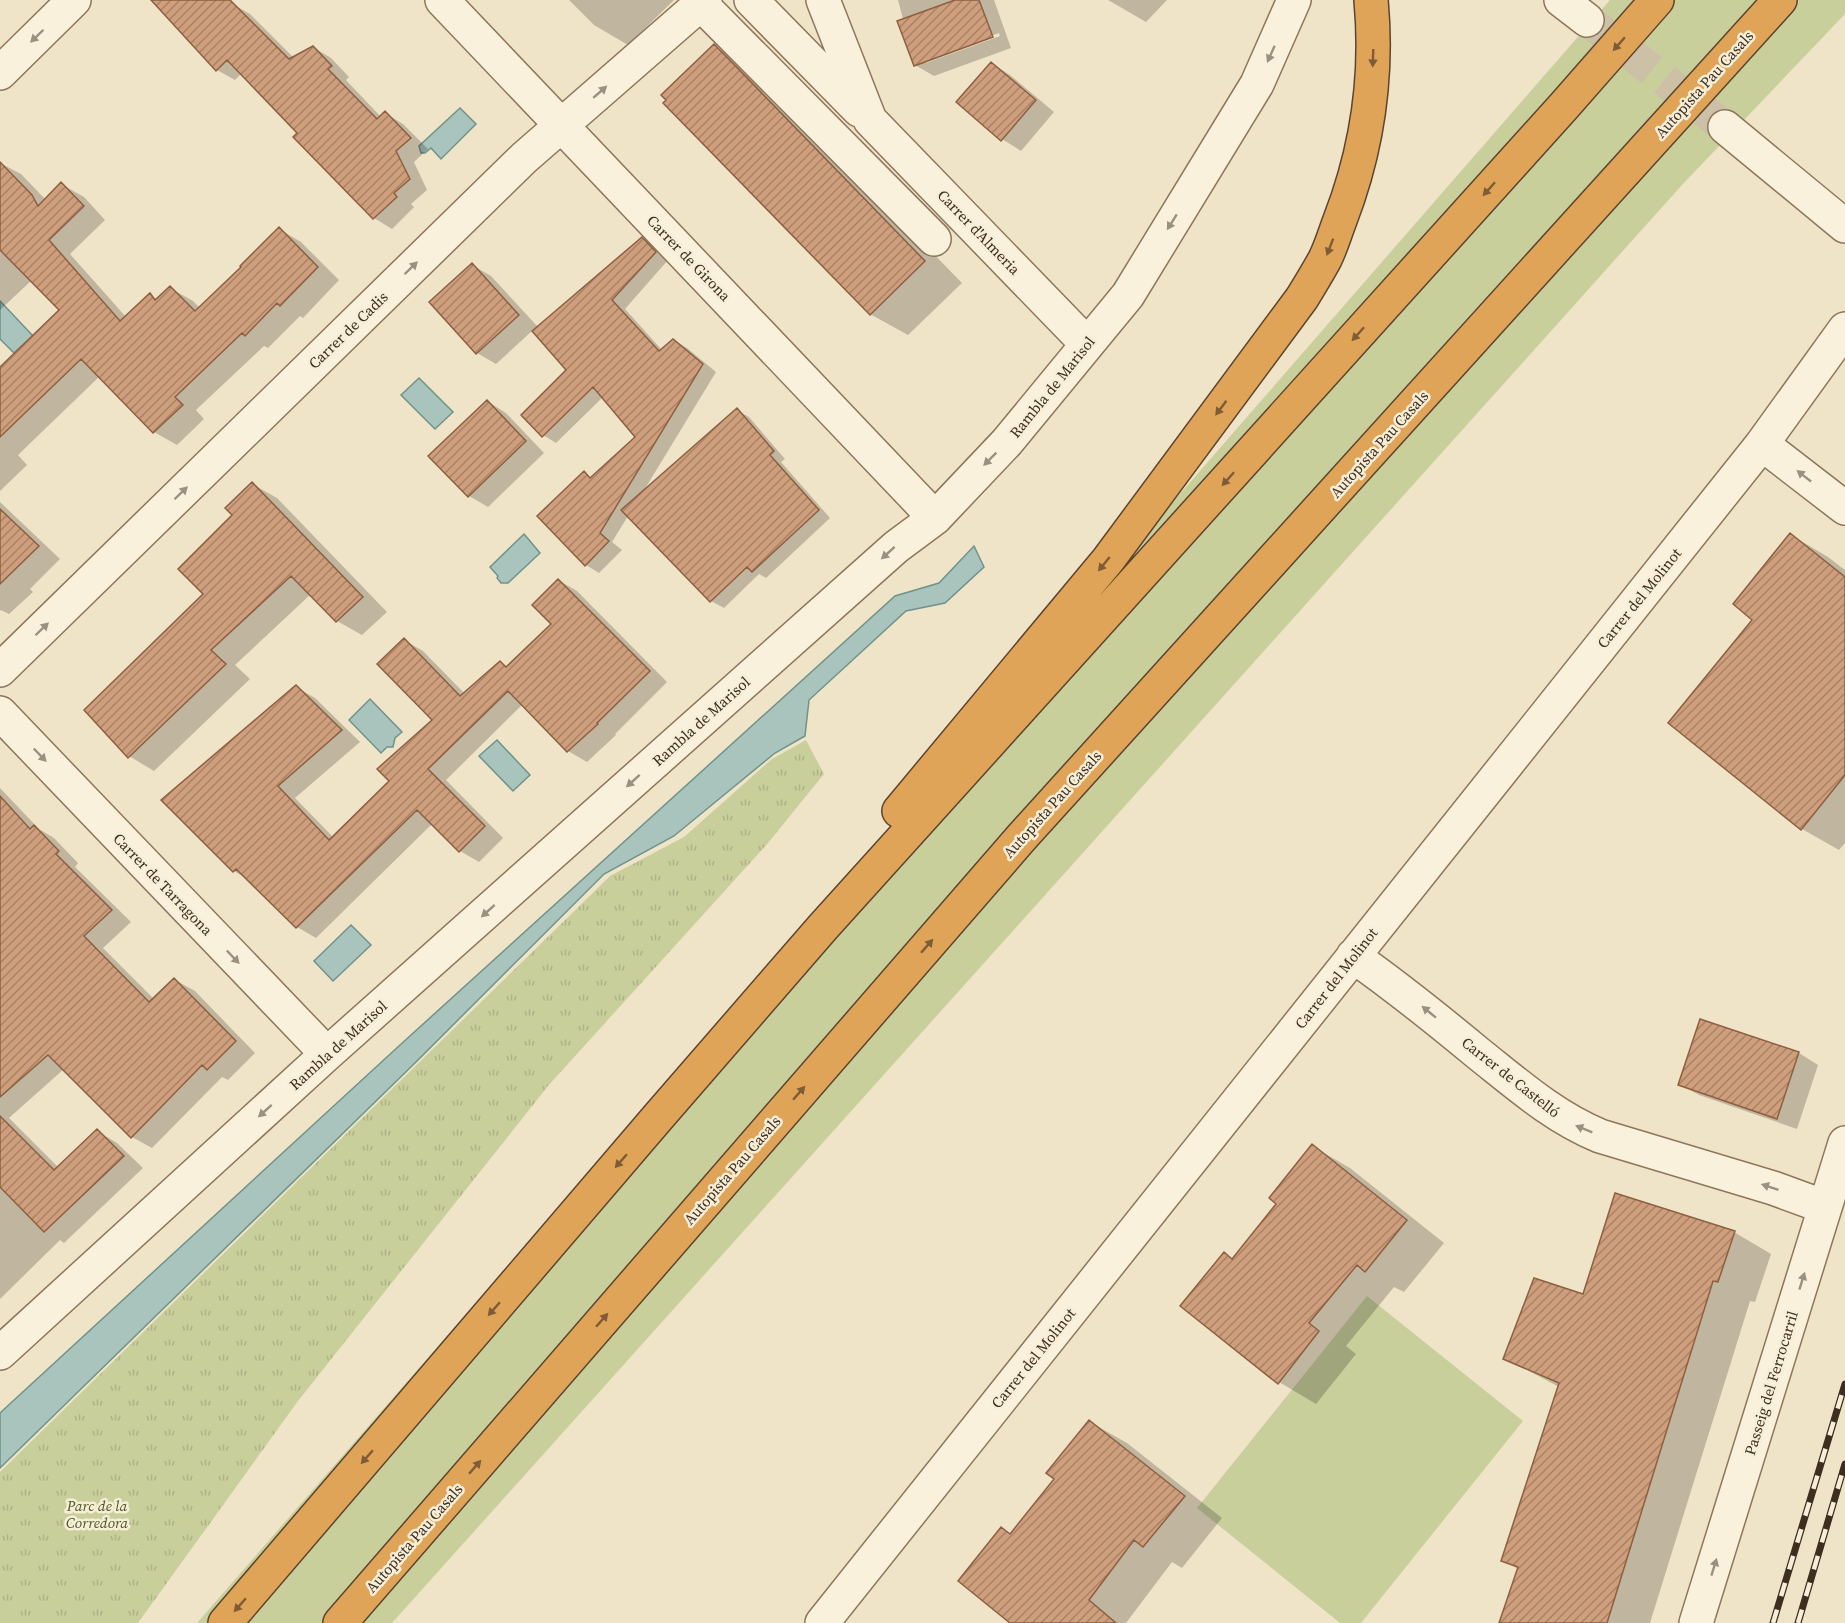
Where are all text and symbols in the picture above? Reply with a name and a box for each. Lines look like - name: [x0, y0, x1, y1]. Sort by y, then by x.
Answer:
- street label: Autopista Pau Casals: [1650, 26, 1758, 142]
- one-way arrow: [31, 29, 45, 43]
- one-way arrow: [1613, 36, 1626, 51]
- one-way arrow: [1266, 45, 1275, 62]
- one-way arrow: [1368, 49, 1378, 68]
- one-way arrow: [592, 86, 607, 99]
- one-way arrow: [1482, 182, 1496, 197]
- street label: Carrer d'Almeria: [933, 185, 1025, 279]
- street label: Carrer de Girona: [642, 210, 736, 306]
- one-way arrow: [1167, 214, 1178, 230]
- one-way arrow: [1325, 238, 1334, 256]
- one-way arrow: [404, 262, 418, 276]
- street label: Carrer de Cadis: [304, 287, 392, 373]
- one-way arrow: [1352, 326, 1365, 341]
- street label: Rambla de Marisol: [1004, 331, 1100, 442]
- street label: Autopista Pau Casals: [1325, 386, 1433, 502]
- one-way arrow: [1215, 401, 1227, 416]
- one-way arrow: [983, 451, 997, 465]
- one-way arrow: [1796, 469, 1812, 482]
- one-way arrow: [1222, 471, 1235, 486]
- one-way arrow: [174, 486, 188, 500]
- street label: Carrer del Molinot: [1592, 543, 1686, 653]
- one-way arrow: [881, 546, 896, 560]
- one-way arrow: [1099, 557, 1111, 572]
- one-way arrow: [34, 622, 48, 636]
- street label: Rambla de Marisol: [647, 671, 755, 771]
- street label: Autopista Pau Casals: [998, 746, 1106, 862]
- one-way arrow: [33, 748, 47, 762]
- one-way arrow: [626, 774, 641, 787]
- street label: Carrer de Tarragona: [109, 828, 218, 940]
- one-way arrow: [481, 904, 496, 917]
- street label: Carrer del Molinot: [1290, 923, 1382, 1033]
- one-way arrow: [920, 939, 933, 954]
- one-way arrow: [226, 949, 240, 964]
- street label: Rambla de Marisol: [284, 995, 392, 1095]
- one-way arrow: [1421, 1007, 1436, 1019]
- street label: Carrer de Castelló: [1457, 1032, 1565, 1122]
- one-way arrow: [792, 1086, 806, 1101]
- one-way arrow: [257, 1104, 272, 1118]
- street label: Autopista Pau Casals: [679, 1111, 785, 1229]
- one-way arrow: [1575, 1124, 1593, 1133]
- one-way arrow: [614, 1153, 627, 1169]
- one-way arrow: [1761, 1182, 1779, 1192]
- one-way arrow: [1798, 1271, 1807, 1289]
- one-way arrow: [488, 1301, 501, 1316]
- street label: Carrer del Molinot: [986, 1303, 1080, 1413]
- street label: Passeig del Ferrocarril: [1739, 1308, 1803, 1458]
- one-way arrow: [595, 1313, 608, 1328]
- one-way arrow: [361, 1449, 374, 1464]
- one-way arrow: [468, 1460, 482, 1475]
- street label: Autopista Pau Casals: [361, 1479, 467, 1597]
- park label: Parc de la Corredora: [66, 1495, 128, 1533]
- one-way arrow: [1710, 1558, 1719, 1576]
- one-way arrow: [234, 1597, 247, 1613]

